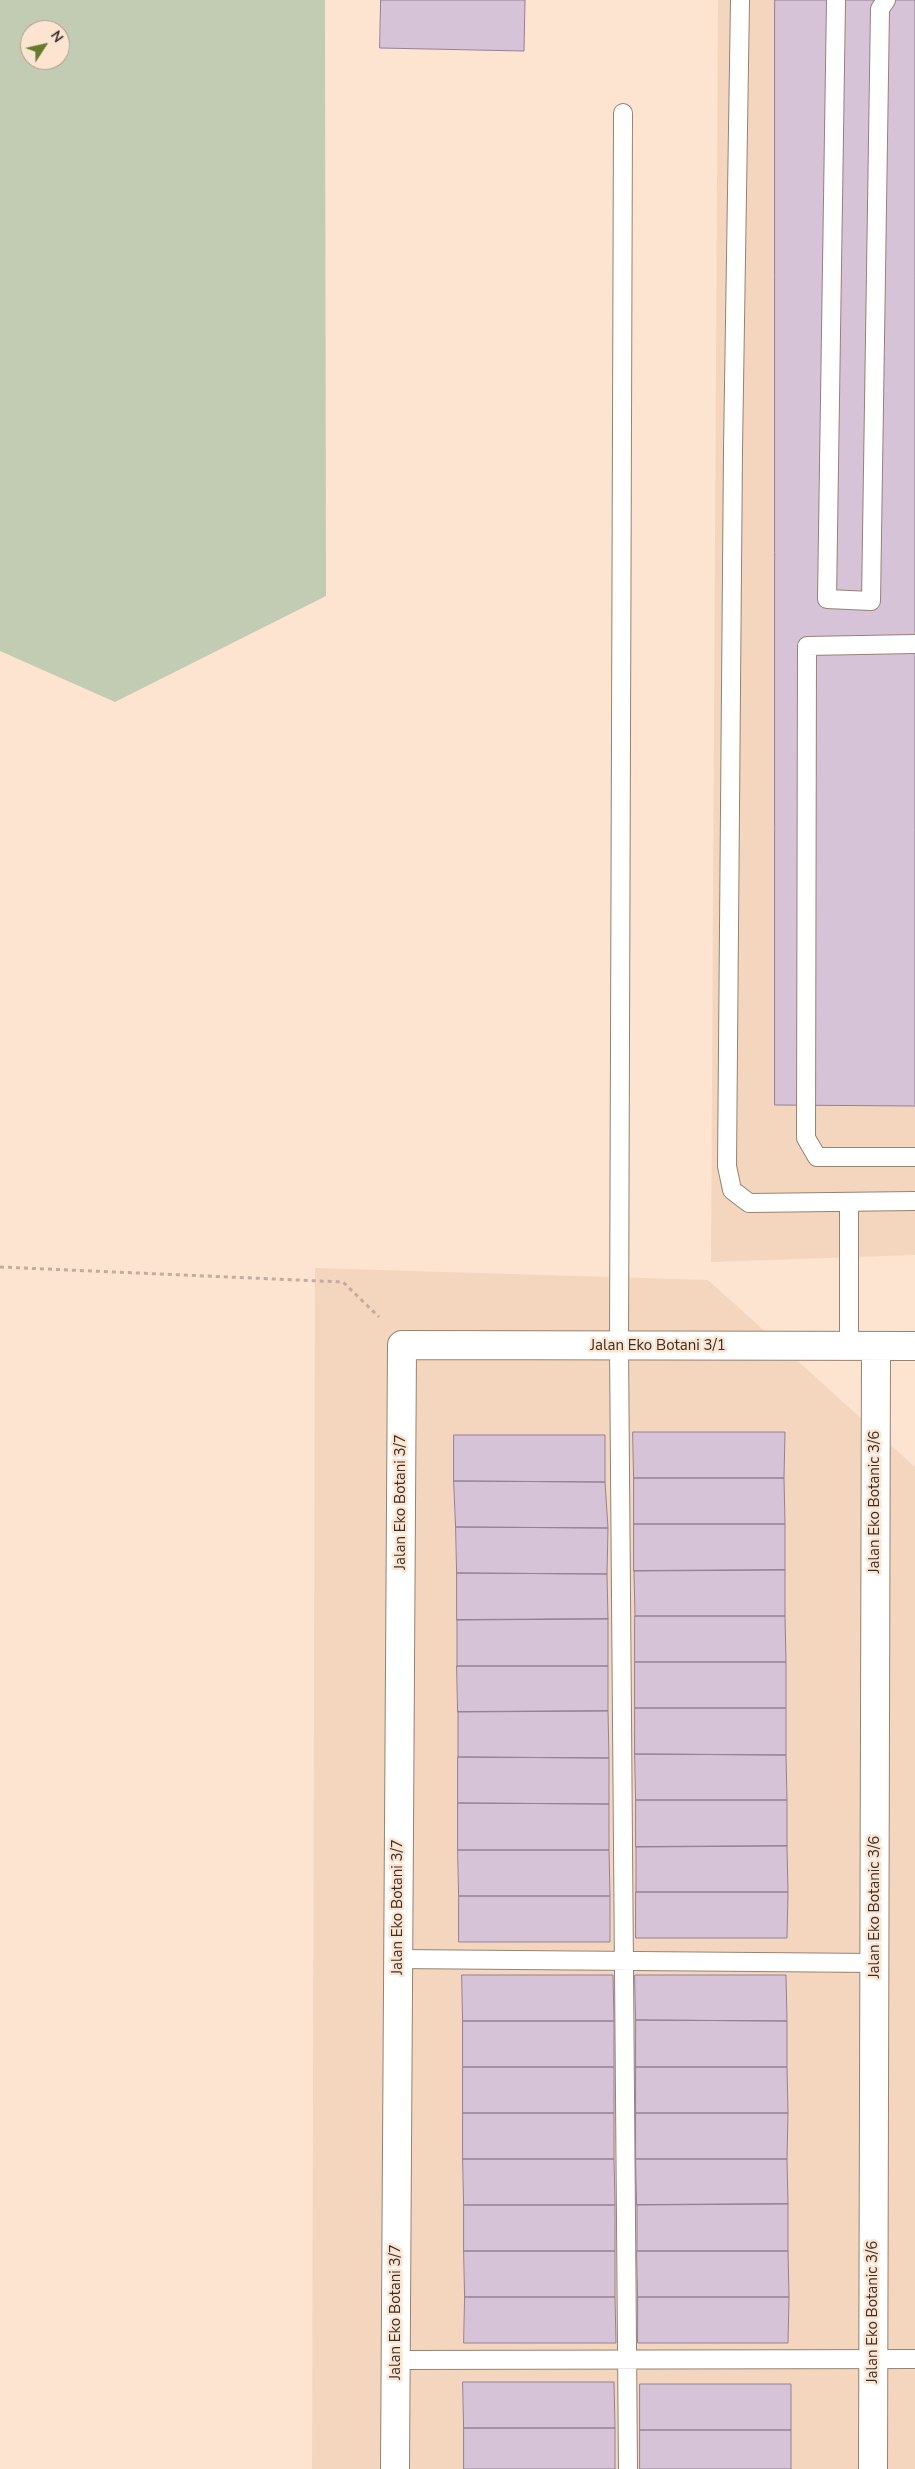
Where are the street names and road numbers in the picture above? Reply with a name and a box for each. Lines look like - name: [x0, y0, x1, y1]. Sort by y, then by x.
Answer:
- street label: Jalan Eko Botani 3/1: [590, 1337, 726, 1355]
- street label: Jalan Eko Botanic 3/6: [866, 1431, 884, 1573]
- street label: Jalan Eko Botani 3/7: [392, 1434, 410, 1570]
- street label: Jalan Eko Botanic 3/6: [866, 1836, 884, 1978]
- street label: Jalan Eko Botani 3/7: [389, 1839, 407, 1975]
- street label: Jalan Eko Botanic 3/6: [864, 2241, 882, 2383]
- street label: Jalan Eko Botani 3/7: [387, 2244, 405, 2380]

